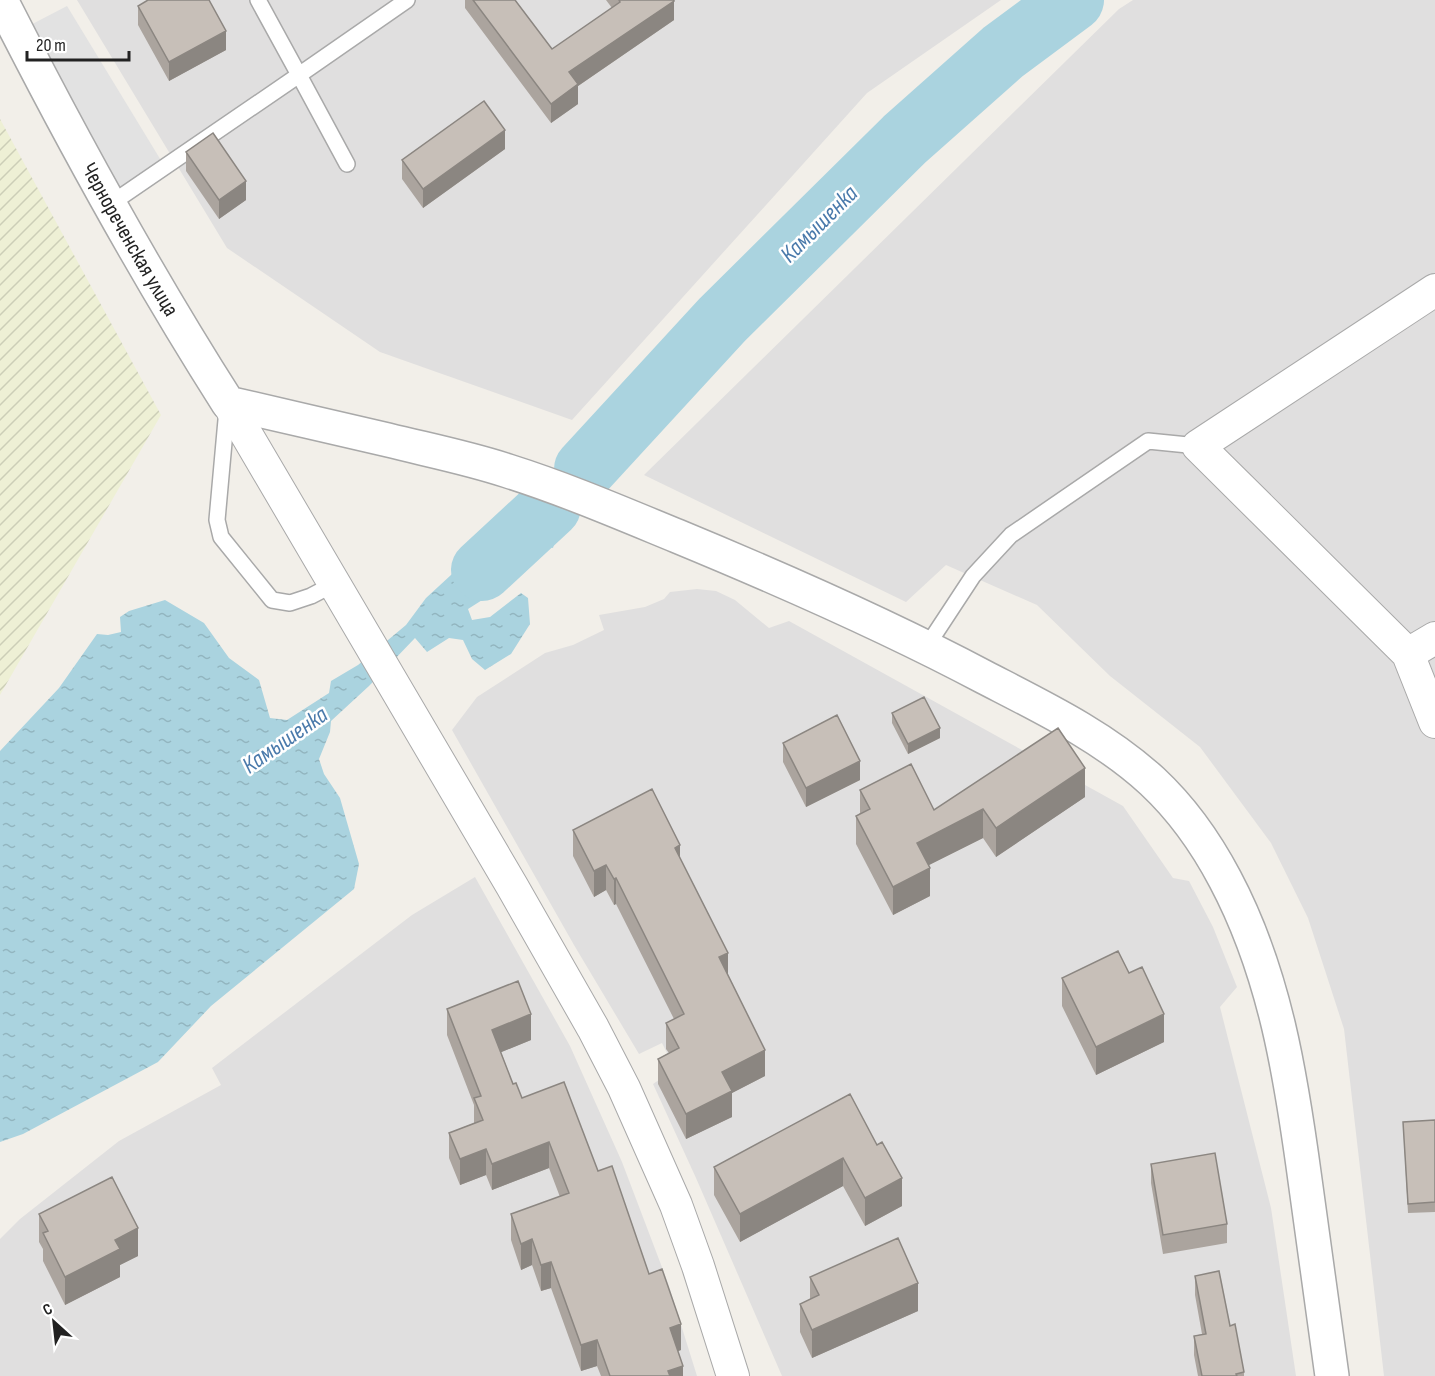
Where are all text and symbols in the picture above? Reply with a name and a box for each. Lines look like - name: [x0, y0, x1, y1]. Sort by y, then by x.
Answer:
- scale bar: [27, 24, 129, 62]
- text: 20 m: [36, 35, 66, 56]
- street label: Чернореченская улица: [76, 158, 185, 321]
- water label: Камышенка: [774, 179, 864, 269]
- water label: Камышенка: [237, 700, 334, 780]
- north arrow: [24, 1292, 84, 1352]
- text: С: [40, 1300, 56, 1320]

